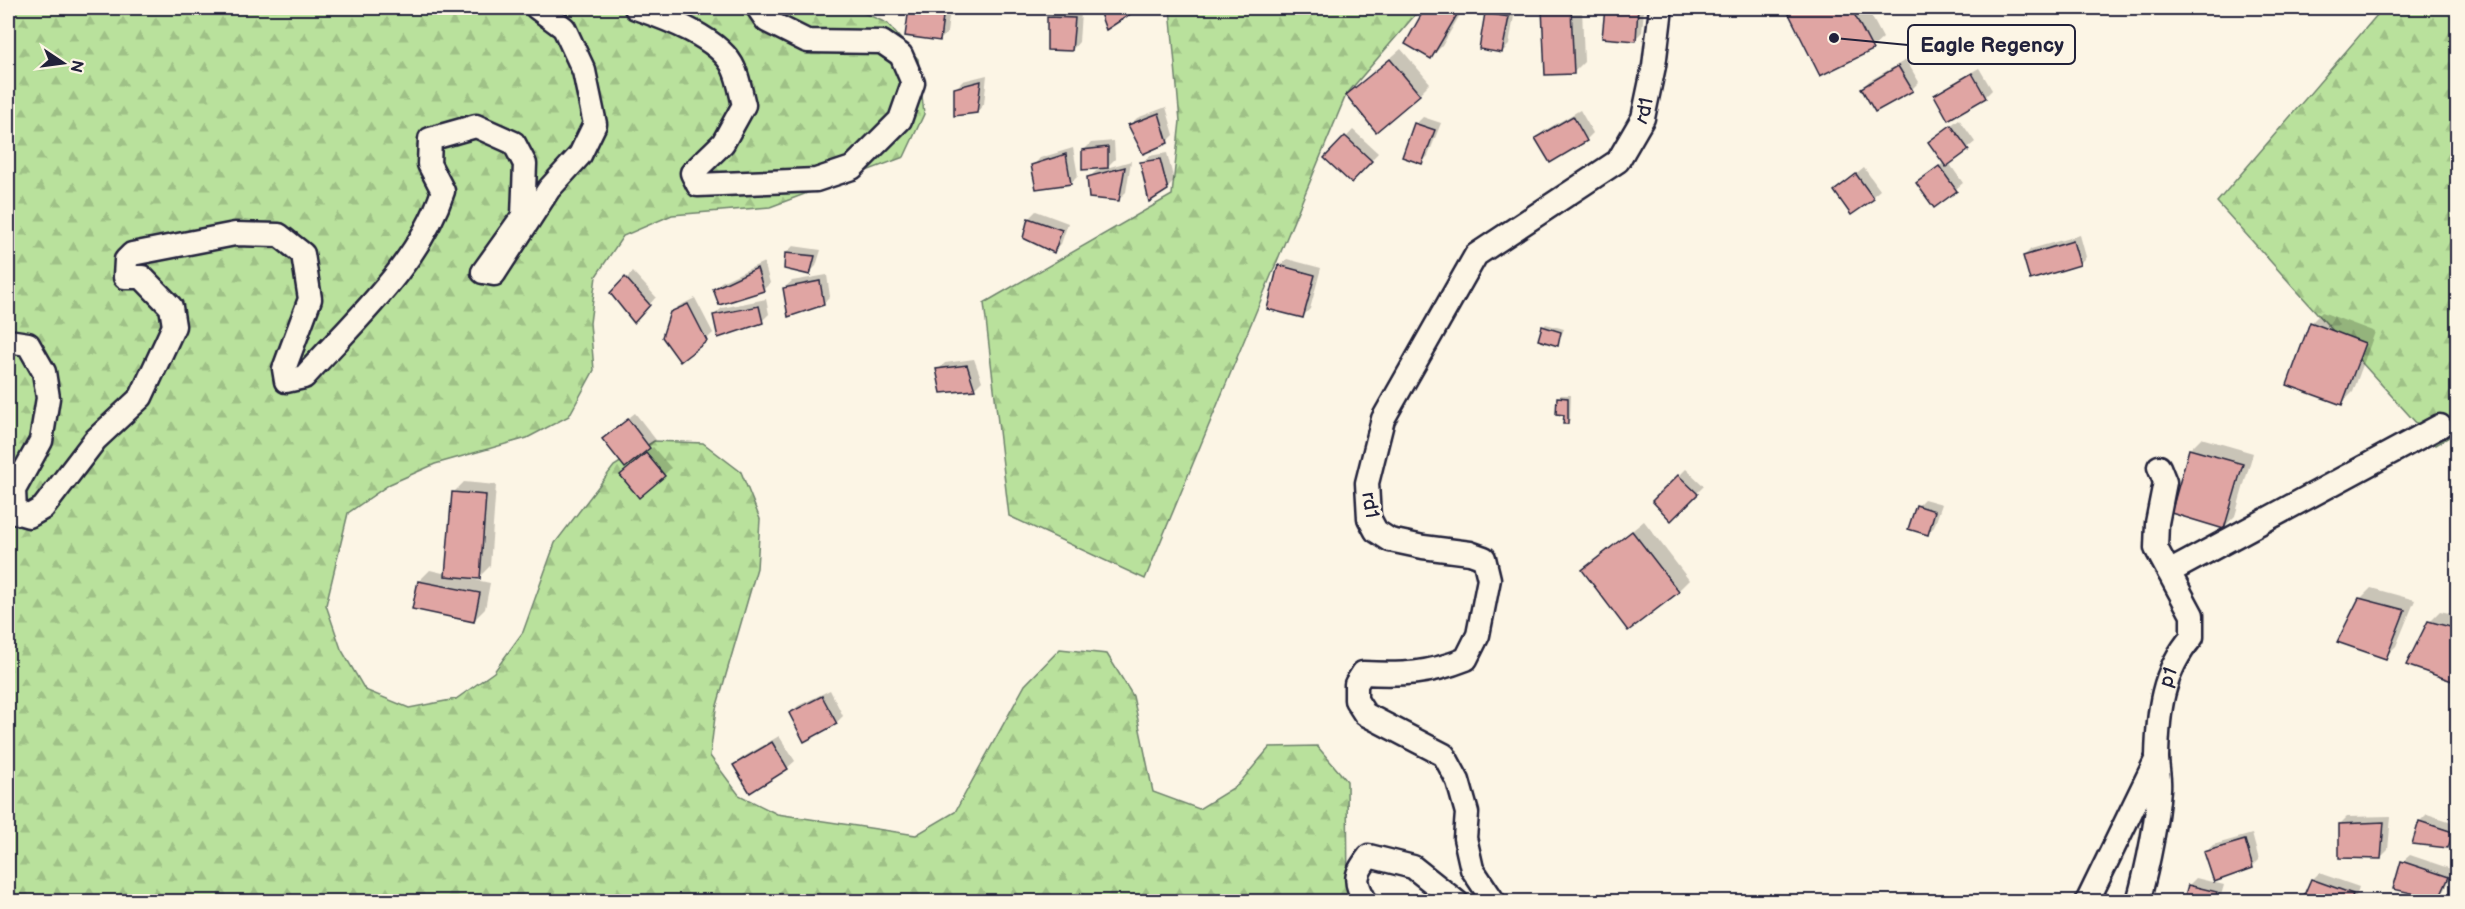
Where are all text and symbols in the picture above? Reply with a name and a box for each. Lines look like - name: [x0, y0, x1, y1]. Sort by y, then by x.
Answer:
- callout: Eagle Regency: [1908, 25, 2075, 64]
- north arrow: [33, 33, 93, 93]
- text: Eagle Regency: [1920, 33, 2064, 58]
- text: N: [66, 58, 87, 74]
- street label: rd1: [1630, 95, 1659, 129]
- street label: rd1: [1356, 490, 1384, 520]
- street label: p1: [2154, 664, 2183, 690]

